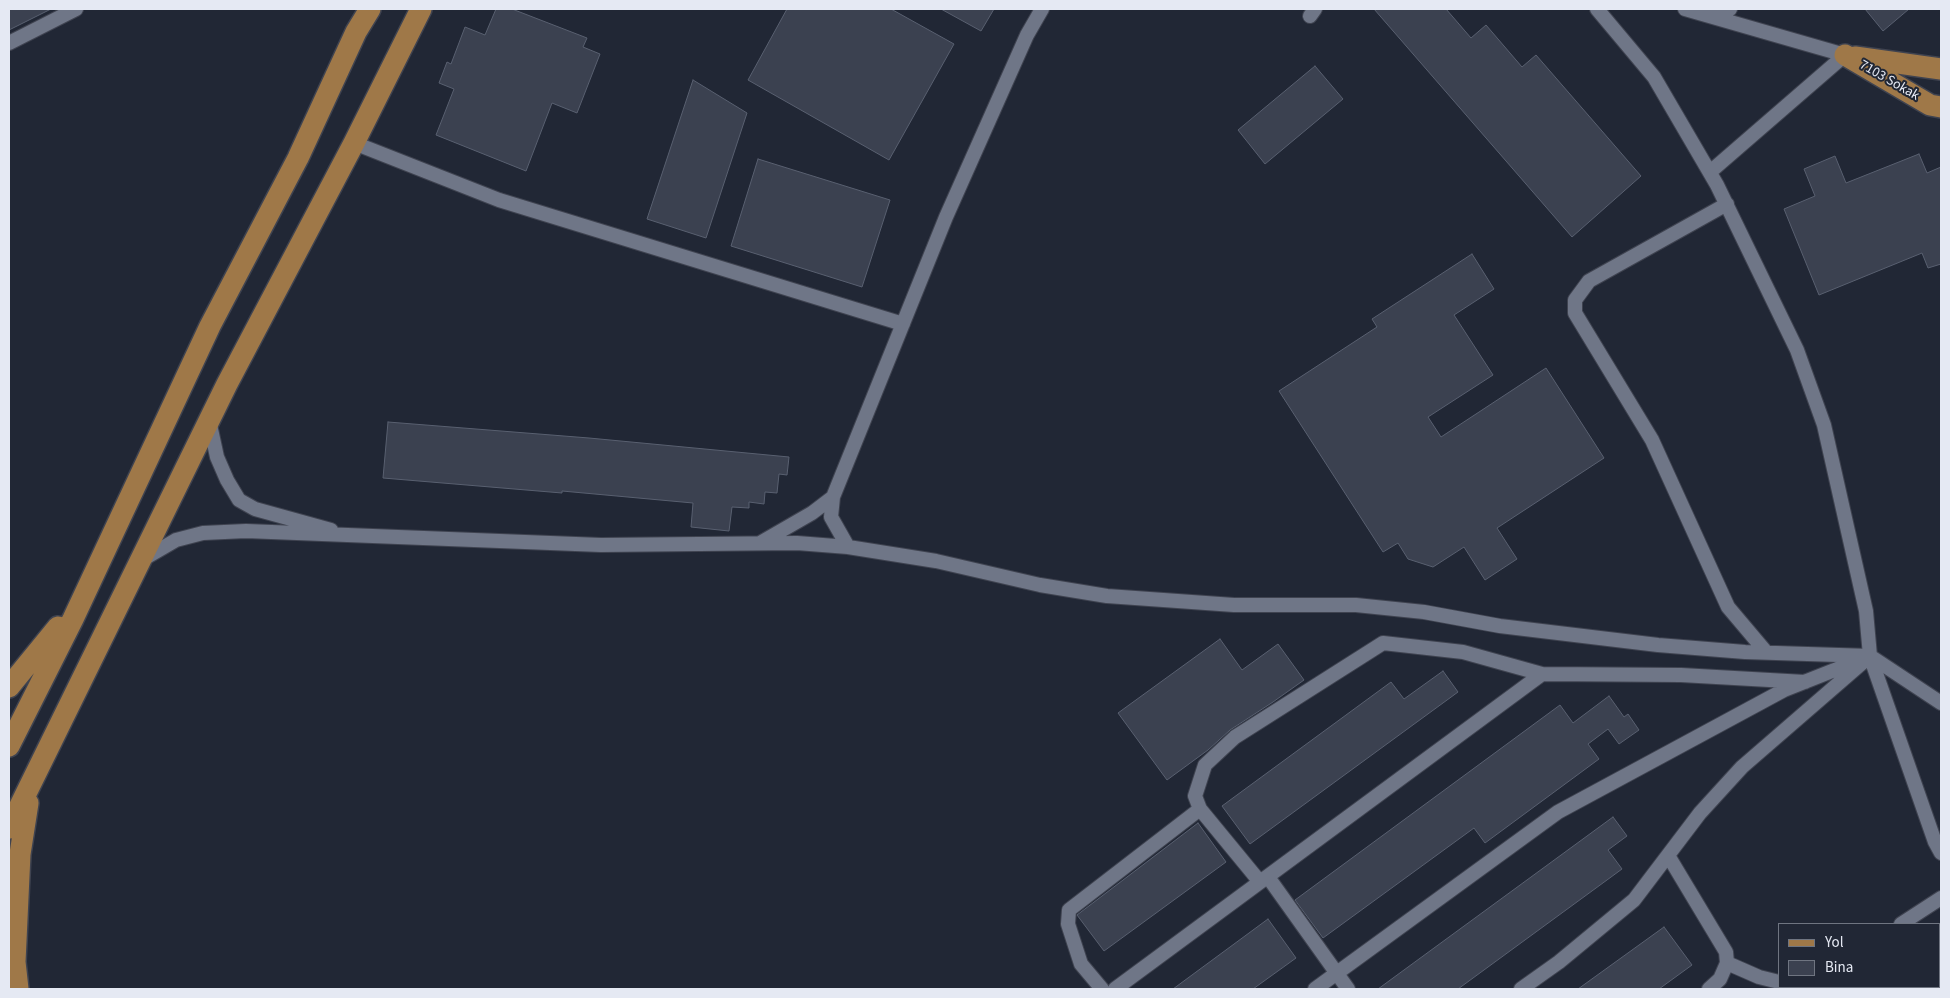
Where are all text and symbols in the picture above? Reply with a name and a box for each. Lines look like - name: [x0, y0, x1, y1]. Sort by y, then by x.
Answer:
- street label: 7103 Sokak: [1856, 57, 1922, 105]
- legend: [1778, 923, 1940, 988]
- text: Yol: [1825, 932, 1843, 953]
- text: Bina: [1825, 957, 1853, 978]

